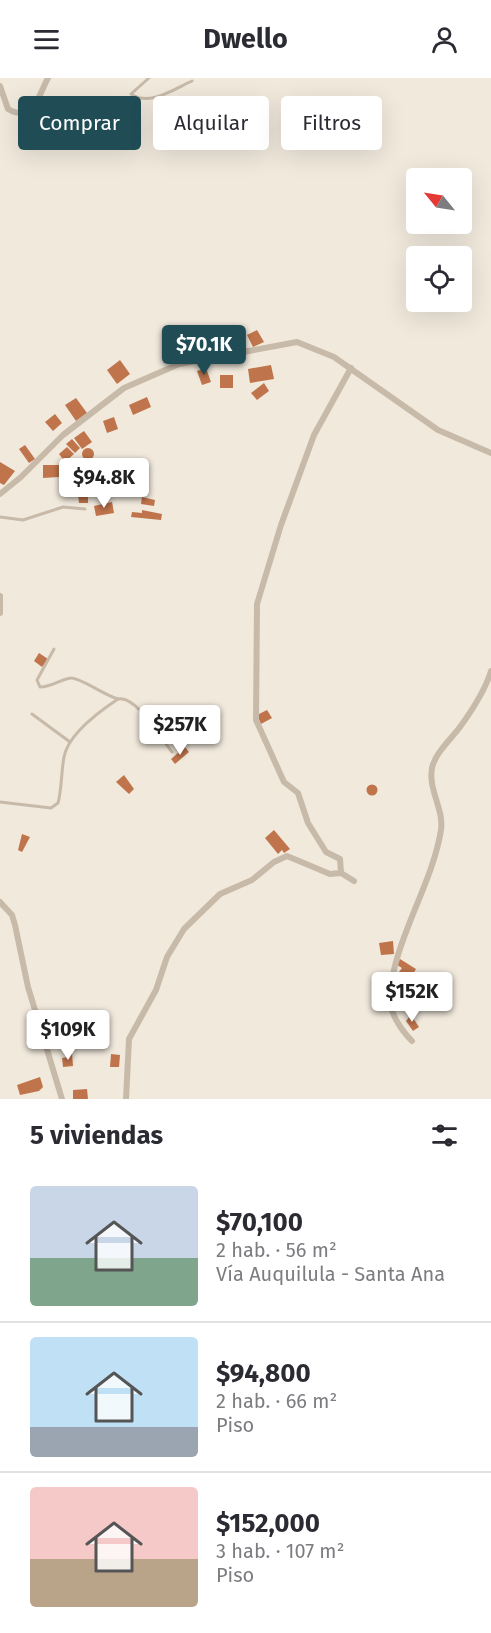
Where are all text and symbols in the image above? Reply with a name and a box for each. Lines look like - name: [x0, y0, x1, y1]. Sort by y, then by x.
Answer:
- icon: menu: [30, 23, 63, 56]
- text: Dwello: [203, 23, 288, 55]
- icon: person: [428, 23, 461, 56]
- chip: Comprar: [18, 96, 141, 150]
- chip: Alquilar: [153, 96, 269, 150]
- chip: Filtros: [281, 96, 382, 150]
- north arrow: [406, 168, 472, 234]
- map controls: [406, 168, 472, 312]
- button: locate: [406, 246, 472, 312]
- pin: $70.1K: [155, 325, 253, 376]
- text: $70.1K: [176, 332, 232, 356]
- pin: $94.8K: [55, 458, 153, 509]
- text: $94.8K: [73, 465, 135, 489]
- pin: $257K: [138, 705, 222, 756]
- text: $257K: [153, 712, 207, 736]
- pin: $152K: [370, 972, 454, 1023]
- text: $152K: [386, 979, 438, 1003]
- pin: $109K: [26, 1010, 110, 1061]
- text: $109K: [41, 1017, 95, 1041]
- icon: filters: [428, 1119, 461, 1152]
- text: 5 viviendas: [30, 1120, 163, 1151]
- text: $70,100: [216, 1207, 303, 1238]
- icon: home: [78, 1210, 150, 1282]
- text: 2 hab. · 56 m²: [216, 1238, 337, 1262]
- text: Vía Auquilula - Santa Ana: [216, 1262, 445, 1286]
- text: $94,800: [216, 1358, 311, 1389]
- icon: home: [78, 1361, 150, 1433]
- text: 2 hab. · 66 m²: [216, 1389, 337, 1413]
- text: Piso: [216, 1413, 254, 1437]
- text: $152,000: [216, 1508, 320, 1539]
- icon: home: [78, 1511, 150, 1583]
- text: 3 hab. · 107 m²: [216, 1539, 344, 1563]
- text: Piso: [216, 1563, 254, 1587]

